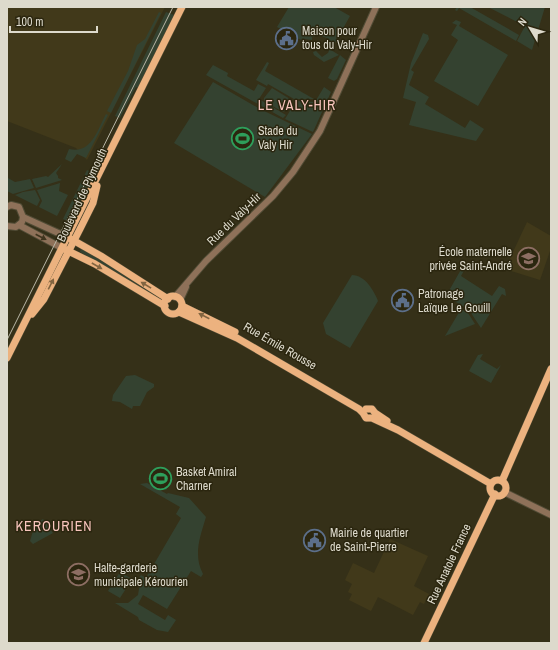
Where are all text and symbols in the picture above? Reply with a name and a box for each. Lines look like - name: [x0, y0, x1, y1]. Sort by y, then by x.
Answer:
- scale bar: [10, 8, 97, 34]
- north arrow: [510, 8, 550, 48]
- text: 100 m: [16, 14, 43, 30]
- text: N: [515, 15, 530, 29]
- place label: Maison pour tous du Valy-Hir: [302, 23, 373, 53]
- public building icon: Maison pour tous du Valy-Hir: [273, 25, 299, 51]
- district label: LE VALY-HIR: [258, 96, 336, 114]
- place label: Stade du Valy Hir: [258, 123, 297, 153]
- sports icon: Stade du Valy Hir: [230, 125, 256, 151]
- street label: Boulevard de Plymouth: [53, 146, 111, 244]
- street label: Rue du Valy-Hir: [204, 189, 265, 249]
- one-way arrow: [35, 233, 46, 240]
- place label: École maternelle privée Saint-André: [429, 244, 512, 274]
- school or university icon: École maternelle privée Saint-André: [515, 246, 541, 272]
- one-way arrow: [91, 262, 103, 269]
- one-way arrow: [48, 279, 54, 290]
- one-way arrow: [141, 281, 151, 289]
- place label: Patronage Laïque Le Gouill: [418, 286, 490, 316]
- public building icon: Patronage Laïque Le Gouill: [390, 288, 416, 314]
- one-way arrow: [199, 313, 210, 319]
- street label: Rue Émile Rousse: [240, 319, 320, 373]
- place label: Basket Amiral Charner: [176, 464, 237, 494]
- sports icon: Basket Amiral Charner: [148, 466, 174, 492]
- district label: KEROURIEN: [15, 517, 93, 535]
- street label: Rue Anatole France: [423, 521, 475, 607]
- place label: Mairie de quartier de Saint-Pierre: [330, 525, 409, 555]
- public building icon: Mairie de quartier de Saint-Pierre: [301, 527, 327, 553]
- place label: Halte-garderie municipale Kérourien: [94, 560, 188, 590]
- school or university icon: Halte-garderie municipale Kérourien: [66, 562, 92, 588]

